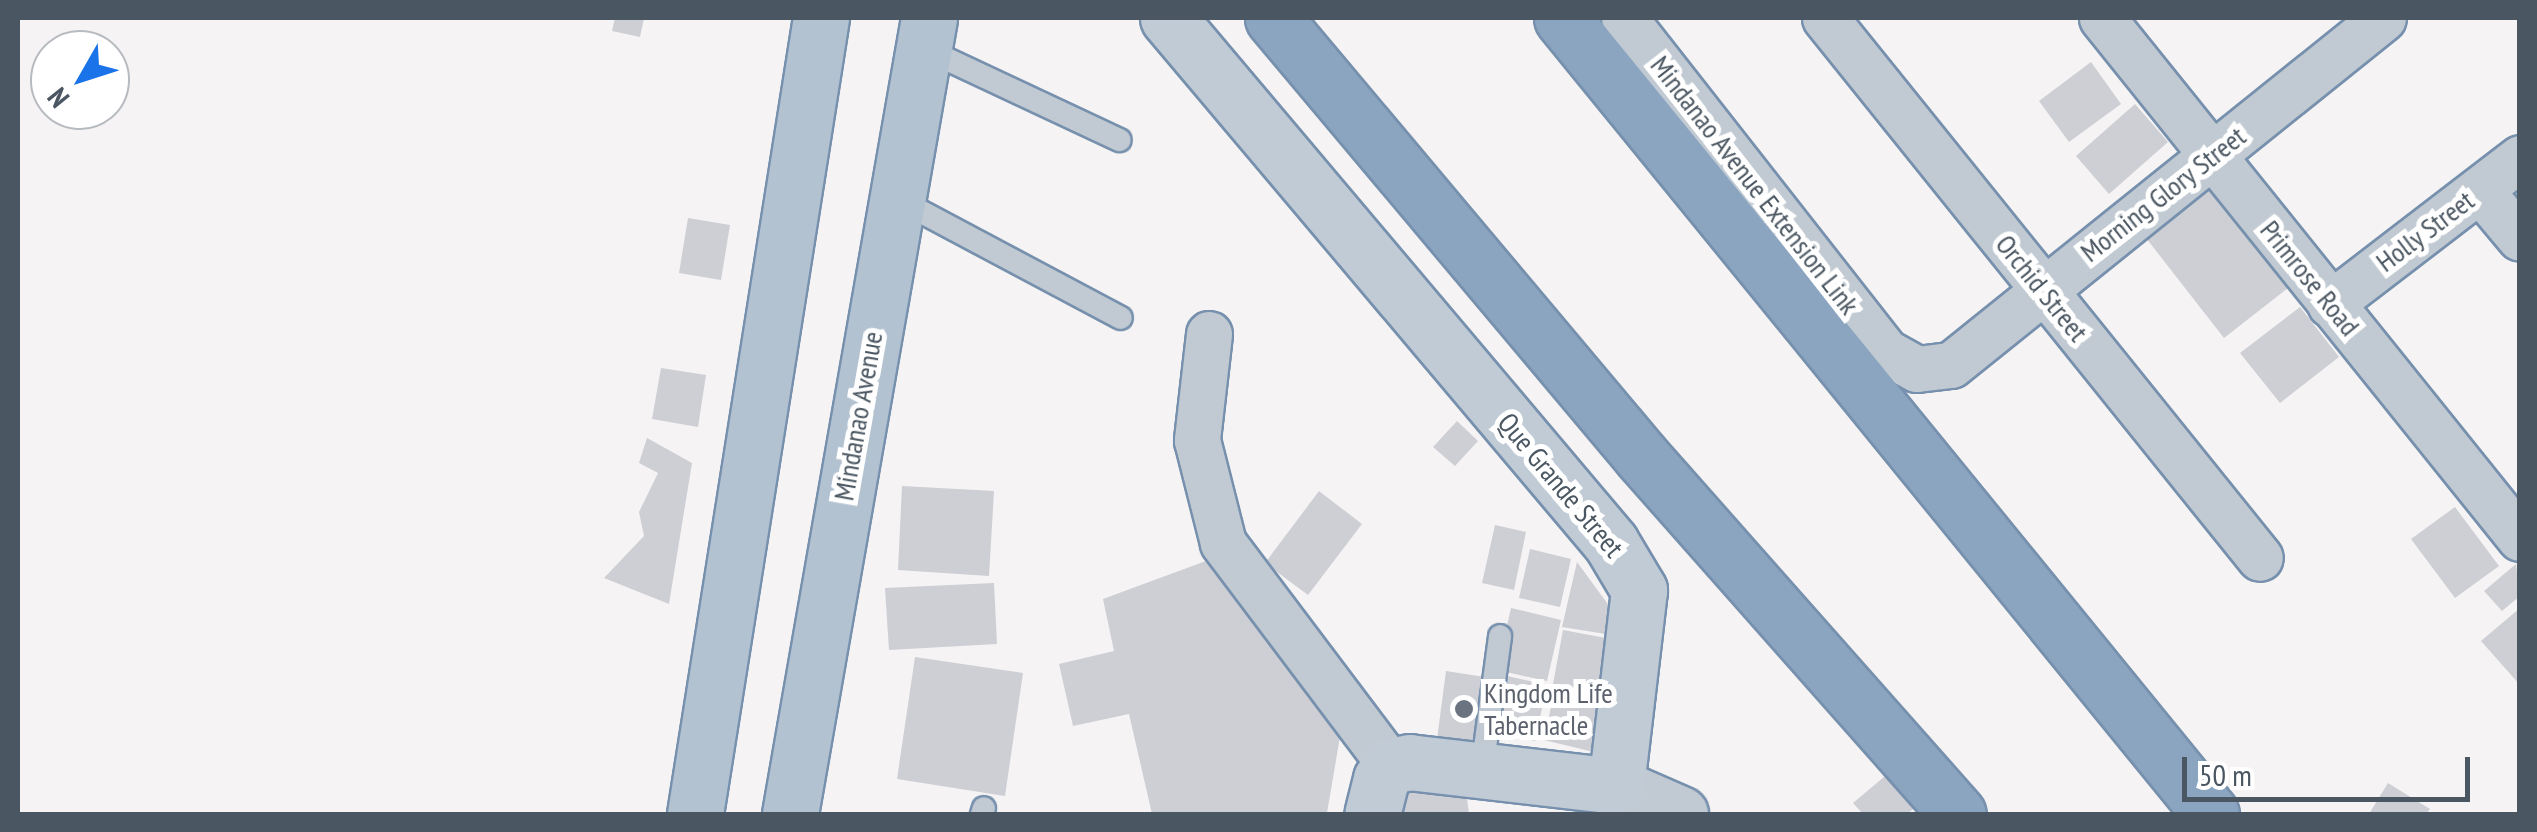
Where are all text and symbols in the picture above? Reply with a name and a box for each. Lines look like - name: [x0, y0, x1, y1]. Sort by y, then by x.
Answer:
- north arrow: [30, 30, 130, 130]
- street label: Mindanao Avenue Extension Link: [1643, 49, 1867, 321]
- text: N: [39, 80, 77, 115]
- street label: Morning Glory Street: [2074, 119, 2252, 269]
- street label: Holly Street: [2369, 183, 2481, 279]
- street label: Primrose Road: [2253, 214, 2367, 342]
- street label: Orchid Street: [1989, 228, 2095, 348]
- street label: Mindanao Avenue: [827, 328, 889, 504]
- street label: Que Grande Street: [1491, 406, 1631, 564]
- place label: Kingdom Life Tabernacle: [1484, 676, 1613, 742]
- marker: Kingdom Life Tabernacle: [1453, 698, 1475, 720]
- scale bar: [2187, 737, 2474, 799]
- text: 50 m: [2199, 755, 2252, 794]

